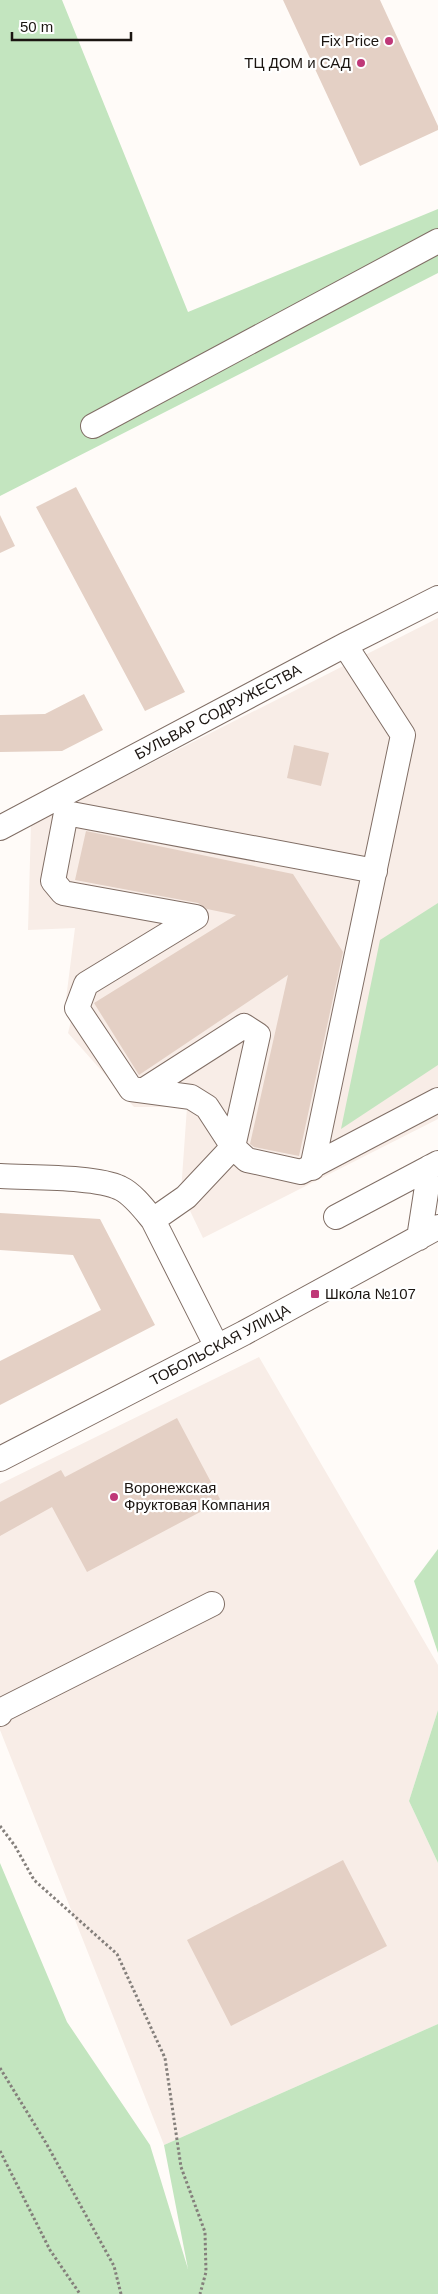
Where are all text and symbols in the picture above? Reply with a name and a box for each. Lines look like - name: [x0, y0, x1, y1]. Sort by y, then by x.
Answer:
- scale bar: [12, 10, 131, 42]
- text: 50 m: [20, 18, 53, 35]
- place label: Fix Price: [321, 32, 379, 49]
- marker: Fix Price: [383, 35, 395, 47]
- place label: ТЦ ДОМ и САД: [244, 54, 351, 71]
- marker: ТЦ ДОМ и САД: [355, 57, 367, 69]
- street label: БУЛЬВАР СОДРУЖЕСТВА: [132, 660, 304, 763]
- place label: Школа №107: [325, 1285, 416, 1302]
- marker: Школа №107: [309, 1288, 321, 1300]
- street label: ТОБОЛЬСКАЯ УЛИЦА: [147, 1300, 293, 1389]
- place label: Воронежская Фруктовая Компания: [124, 1479, 270, 1513]
- marker: Воронежская Фруктовая Компания: [108, 1491, 120, 1503]

